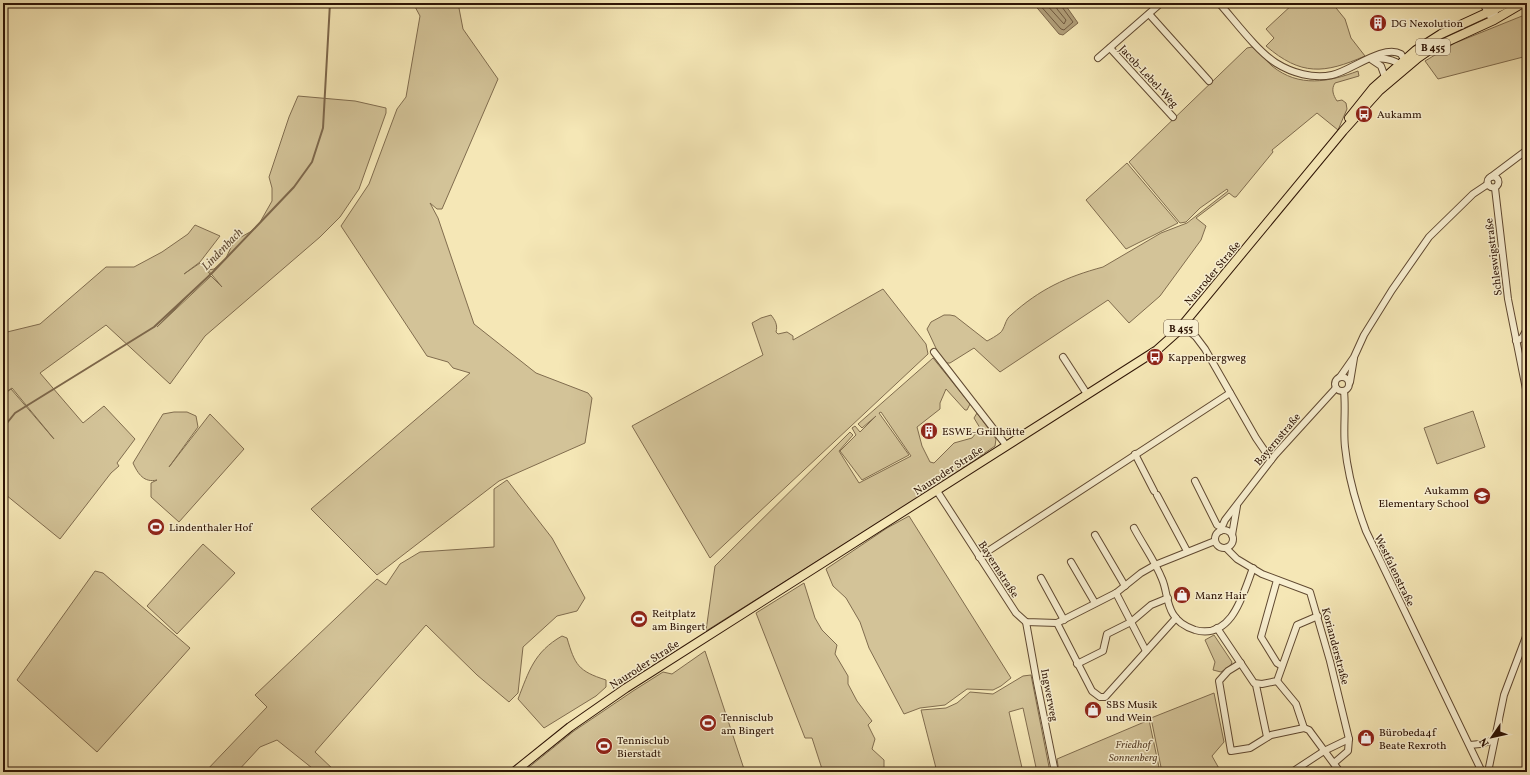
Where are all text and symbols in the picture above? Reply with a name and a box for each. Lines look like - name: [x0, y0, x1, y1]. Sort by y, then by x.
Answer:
- building icon: DG Nexolution: [1368, 13, 1388, 33]
- place label: DG Nexolution: [1391, 17, 1463, 32]
- road number: B 455: [1416, 39, 1450, 55]
- street label: Jacob-Lebel-Weg: [1115, 42, 1181, 112]
- bus stop icon: Aukamm: [1354, 104, 1374, 124]
- place label: Aukamm: [1377, 108, 1422, 123]
- street label: Schleswigstraße: [1482, 217, 1507, 297]
- water label: Lindenbach: [198, 225, 247, 274]
- street label: Nauroder Straße: [1182, 238, 1245, 310]
- road number: B 455: [1164, 320, 1198, 336]
- bus stop icon: Kappenbergweg: [1145, 347, 1165, 367]
- place label: Kappenbergweg: [1168, 351, 1246, 366]
- street label: Bayernstraße: [1252, 410, 1305, 470]
- building icon: ESWE-Grillhütte: [919, 421, 939, 441]
- place label: ESWE-Grillhütte: [942, 425, 1025, 440]
- street label: Nauroder Straße: [911, 443, 987, 499]
- place label: Aukamm Elementary School: [1378, 484, 1469, 512]
- school or university icon: Aukamm Elementary School: [1472, 486, 1492, 506]
- sports icon: Lindenthaler Hof: [146, 517, 166, 537]
- place label: Lindenthaler Hof: [169, 521, 253, 536]
- street label: Westfalenstraße: [1370, 532, 1418, 609]
- street label: Bayernstraße: [974, 539, 1022, 601]
- shop icon: Manz Hair: [1172, 585, 1192, 605]
- place label: Manz Hair: [1195, 589, 1247, 604]
- street label: Korianderstraße: [1317, 606, 1352, 687]
- place label: Reitplatz am Bingert: [652, 607, 706, 635]
- sports icon: Reitplatz am Bingert: [629, 609, 649, 629]
- street label: Nauroder Straße: [607, 637, 683, 693]
- street label: Ingwerweg: [1036, 668, 1061, 723]
- place label: SBS Musik und Wein: [1106, 698, 1157, 726]
- shop icon: SBS Musik und Wein: [1083, 700, 1103, 720]
- place label: Tennisclub am Bingert: [721, 711, 775, 739]
- sports icon: Tennisclub am Bingert: [698, 713, 718, 733]
- north arrow: [1472, 717, 1512, 757]
- place label: Bürobeda4f Beate Rexroth: [1379, 726, 1447, 754]
- shop icon: Bürobeda4f Beate Rexroth: [1356, 728, 1376, 748]
- place label: Tennisclub Bierstadt: [617, 734, 669, 762]
- text: N: [1476, 734, 1493, 749]
- sports icon: Tennisclub Bierstadt: [594, 736, 614, 756]
- park label: Friedhof Sonnenberg: [1109, 738, 1157, 766]

